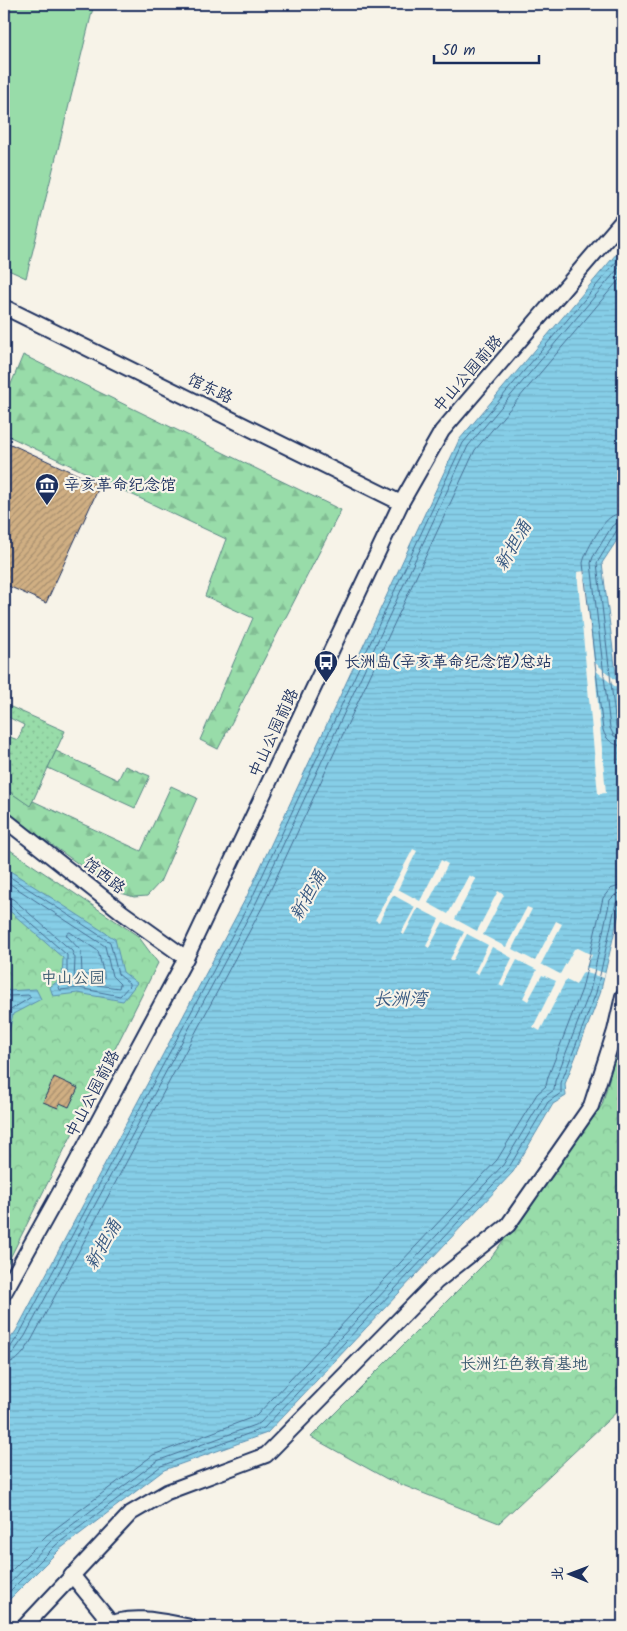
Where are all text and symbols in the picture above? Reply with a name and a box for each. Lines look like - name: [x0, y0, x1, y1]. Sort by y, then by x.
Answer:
- scale bar: [434, 32, 540, 64]
- text: 50 m: [442, 39, 476, 63]
- street label: 中山公园前路: [427, 330, 509, 418]
- street label: 馆东路: [183, 367, 237, 411]
- museum icon: 辛亥革命纪念馆: [34, 472, 60, 506]
- place label: 辛亥革命纪念馆: [64, 473, 176, 498]
- water label: 新担涌: [488, 515, 541, 577]
- bus stop icon: 长洲岛(辛亥革命纪念馆)总站: [313, 649, 339, 683]
- place label: 长洲岛(辛亥革命纪念馆)总站: [344, 650, 552, 675]
- street label: 中山公园前路: [242, 684, 306, 782]
- street label: 馆西路: [77, 851, 131, 901]
- water label: 新担涌: [283, 865, 336, 927]
- park label: 中山公园: [41, 966, 105, 991]
- water label: 长洲湾: [373, 986, 429, 1015]
- street label: 中山公园前路: [59, 1046, 127, 1142]
- water label: 新担涌: [78, 1214, 131, 1276]
- park label: 长洲红色教育基地: [460, 1352, 588, 1377]
- north arrow: [544, 1548, 594, 1598]
- text: 北: [547, 1567, 569, 1581]

